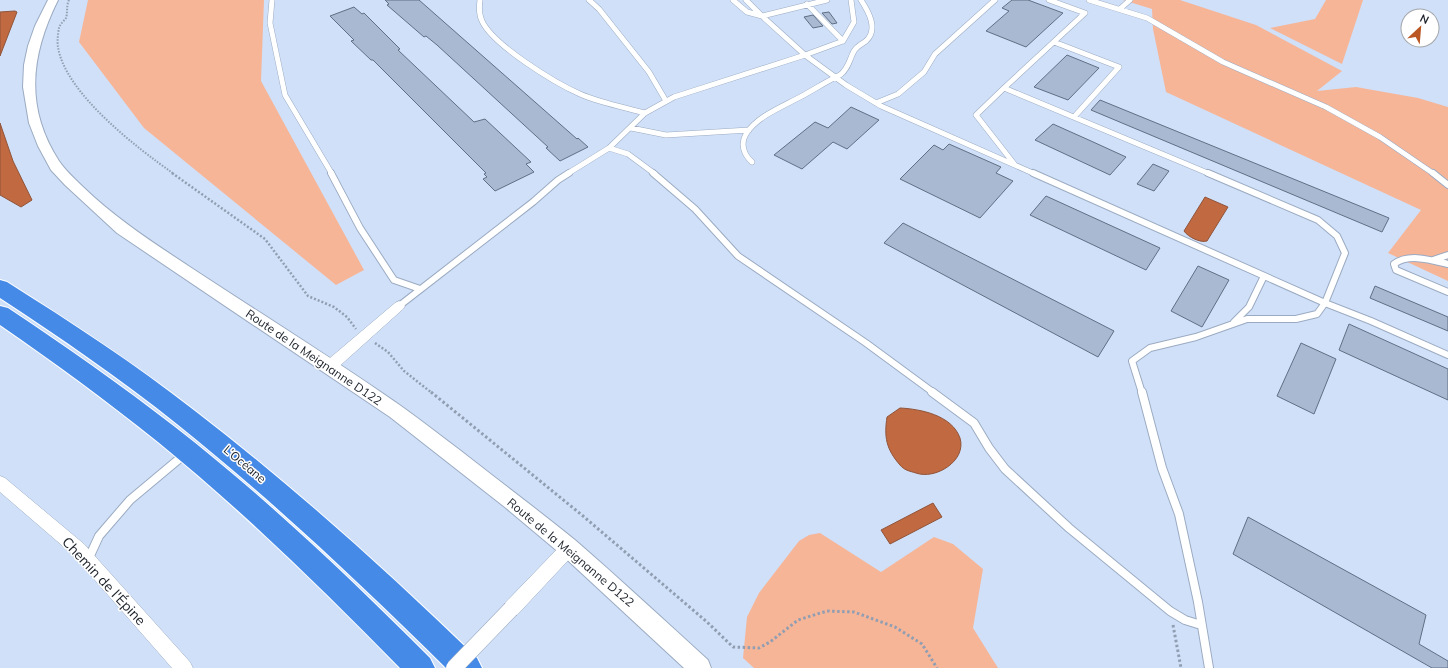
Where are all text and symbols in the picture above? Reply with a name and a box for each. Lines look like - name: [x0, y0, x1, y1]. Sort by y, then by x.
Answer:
- north arrow: [1400, 8, 1440, 48]
- text: N: [1418, 11, 1431, 27]
- street label: Route de la Meignanne D122: [243, 306, 385, 408]
- street label: L’Océane: [221, 442, 269, 486]
- street label: Route de la Meignanne D122: [504, 494, 638, 610]
- street label: Chemin de l'Épine: [58, 533, 150, 629]

